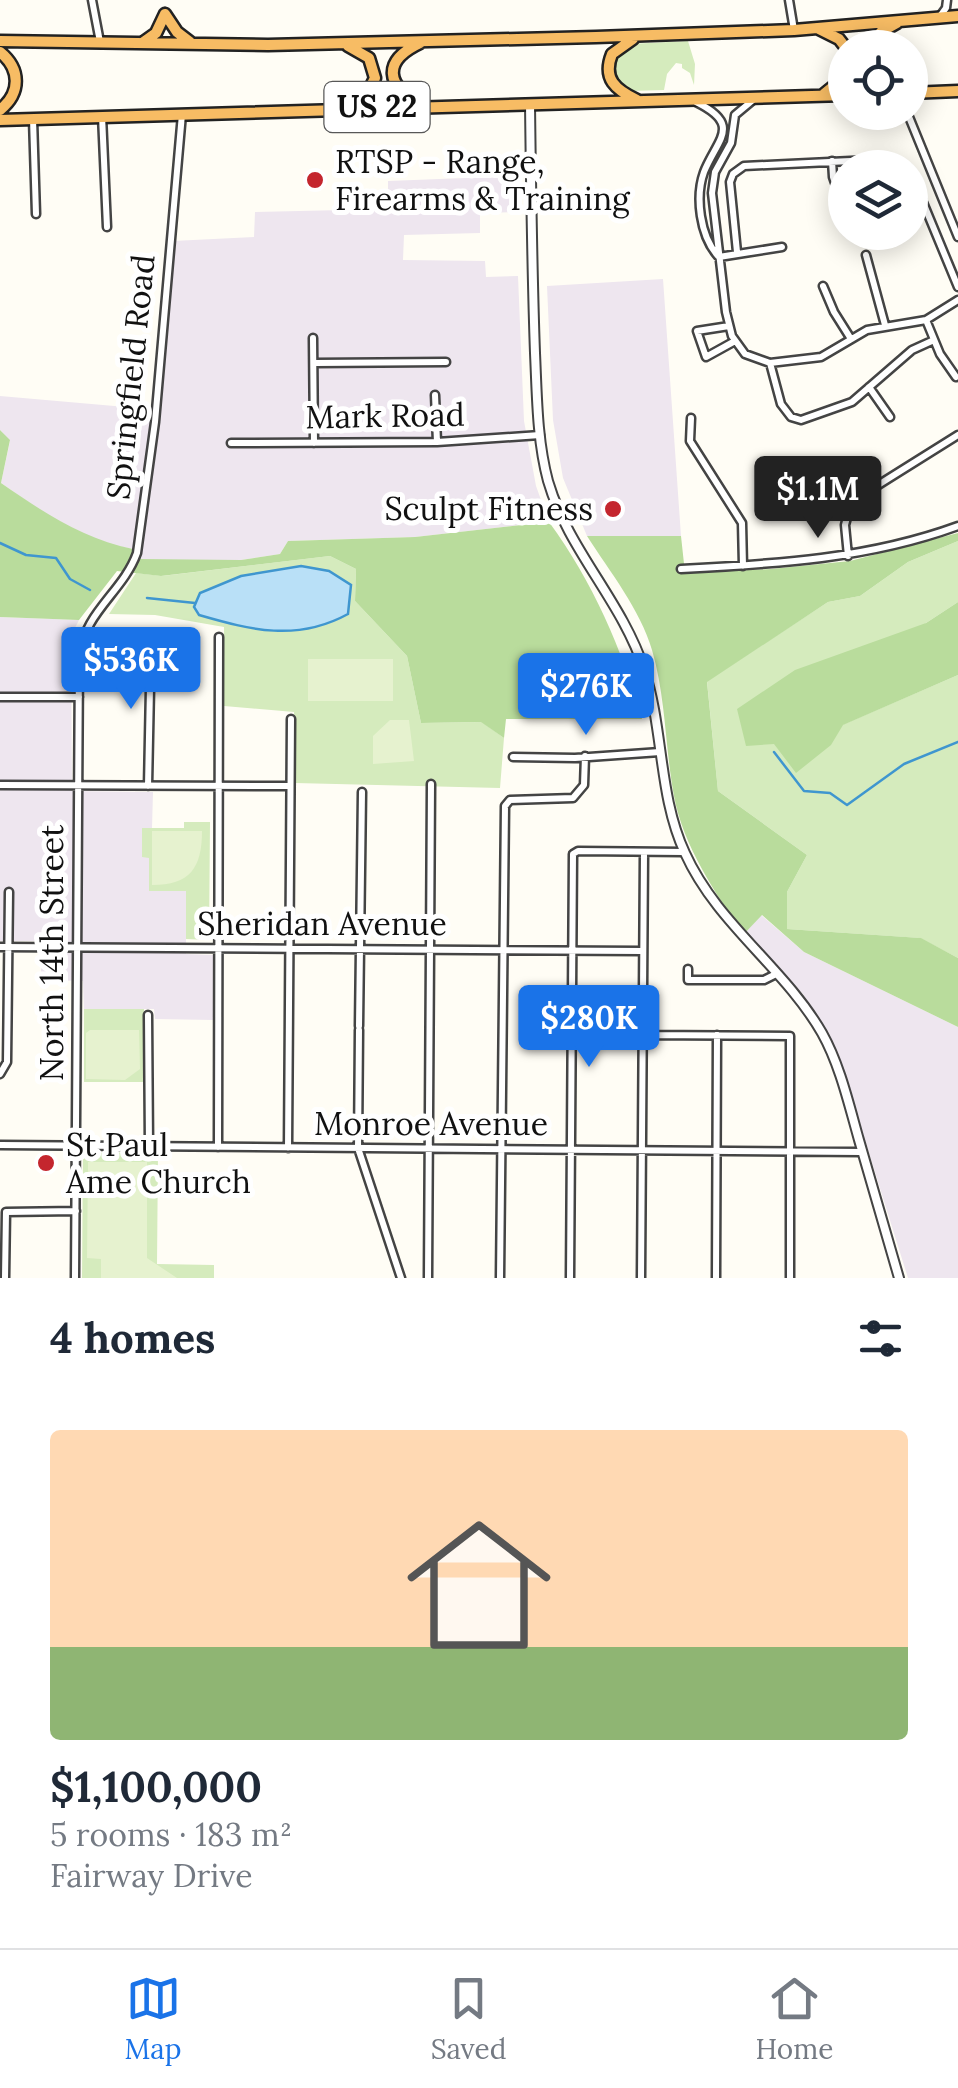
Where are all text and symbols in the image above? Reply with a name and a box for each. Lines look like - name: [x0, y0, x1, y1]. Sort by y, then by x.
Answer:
- map controls: [828, 30, 928, 250]
- button: locate: [828, 30, 928, 130]
- road number: US 22: [324, 82, 430, 132]
- place label: RTSP - Range, Firearms & Training: [335, 141, 631, 219]
- button: layers: [828, 150, 928, 250]
- marker: RTSP - Range, Firearms & Training: [304, 169, 326, 191]
- street label: Springfield Road: [97, 252, 164, 501]
- street label: Mark Road: [305, 394, 465, 437]
- pin: $1.1M: [748, 456, 888, 541]
- text: $1.1M: [776, 468, 860, 509]
- place label: Sculpt Fitness: [384, 488, 593, 529]
- marker: Sculpt Fitness: [602, 498, 624, 520]
- pin: $536K: [61, 627, 201, 712]
- text: $536K: [83, 639, 179, 680]
- pin: $276K: [516, 653, 656, 738]
- text: $276K: [540, 665, 632, 706]
- street label: North 14th Street: [31, 824, 72, 1081]
- street label: Sheridan Avenue: [197, 903, 447, 944]
- pin: $280K: [519, 985, 659, 1070]
- text: $280K: [540, 997, 638, 1038]
- street label: Monroe Avenue: [314, 1103, 548, 1144]
- place label: St Paul Ame Church: [65, 1124, 251, 1202]
- marker: St Paul Ame Church: [35, 1152, 57, 1174]
- text: 4 homes: [50, 1311, 215, 1365]
- icon: filters: [853, 1311, 908, 1366]
- icon: home: [389, 1495, 569, 1675]
- text: $1,100,000: [50, 1760, 262, 1814]
- text: 5 rooms · 183 m²: [50, 1814, 292, 1855]
- text: Fairway Drive: [50, 1855, 253, 1896]
- tab: Map: [125, 1971, 181, 2067]
- tab: Saved: [431, 1971, 506, 2067]
- tab: Home: [756, 1971, 833, 2067]

